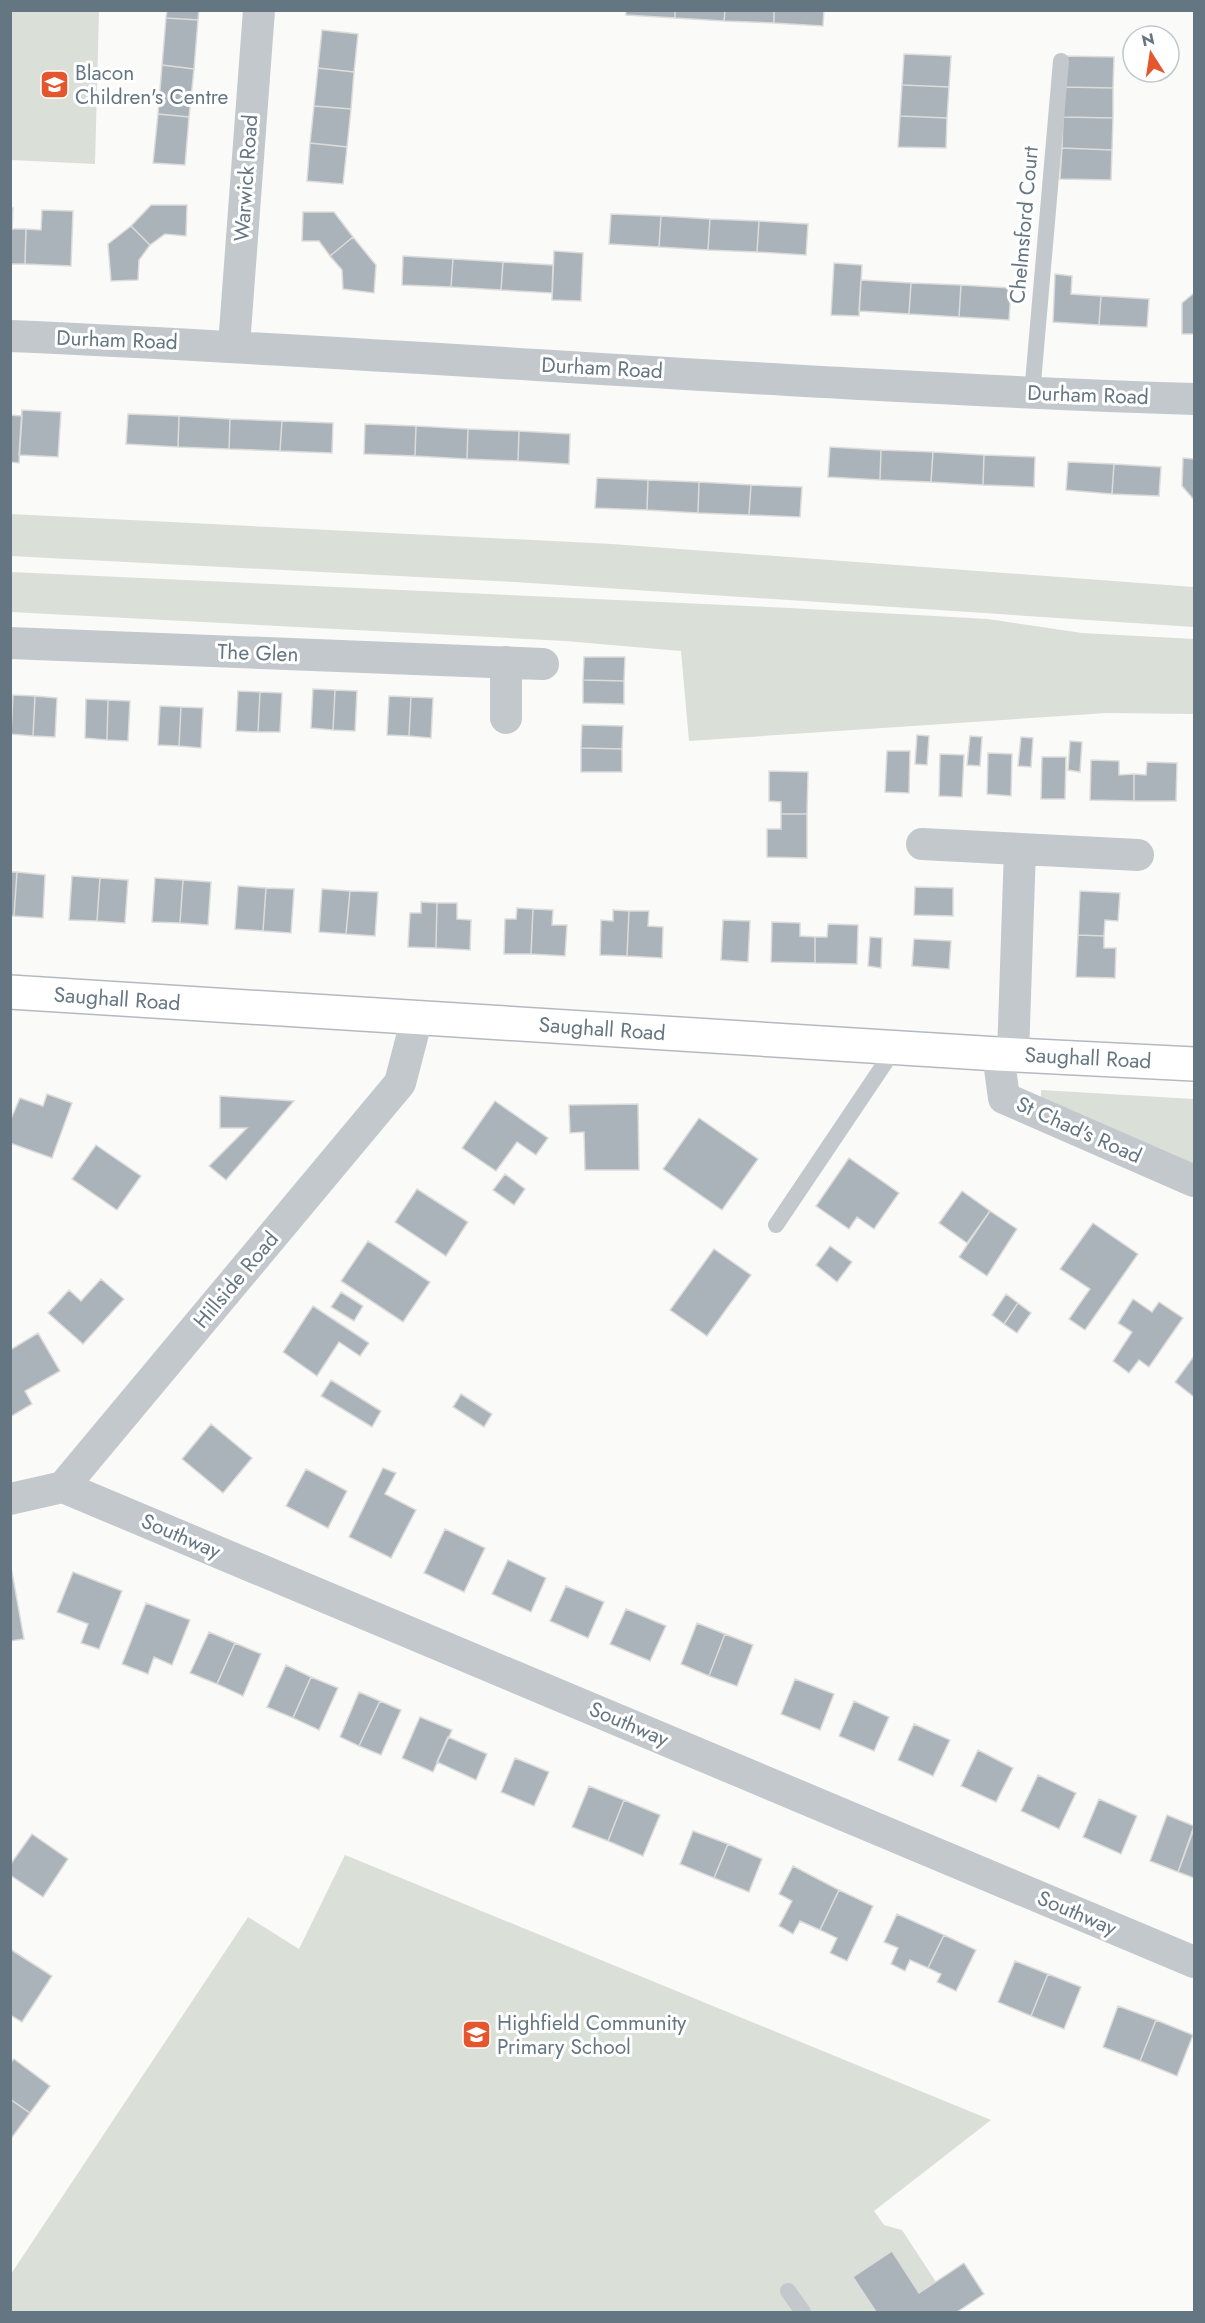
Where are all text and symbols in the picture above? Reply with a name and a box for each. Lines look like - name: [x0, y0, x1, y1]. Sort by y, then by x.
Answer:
- north arrow: [1121, 24, 1181, 84]
- text: N: [1139, 27, 1157, 52]
- place label: Blacon Children's Centre: [75, 58, 229, 112]
- school or university icon: Blacon Children's Centre: [38, 69, 70, 101]
- street label: Warwick Road: [227, 113, 265, 243]
- street label: Chelmsford Court: [1002, 145, 1046, 305]
- street label: Durham Road: [56, 323, 178, 357]
- street label: Durham Road: [540, 350, 664, 386]
- street label: Durham Road: [1027, 378, 1149, 412]
- street label: The Glen: [217, 637, 299, 669]
- street label: Saughall Road: [53, 980, 181, 1018]
- street label: Saughall Road: [538, 1010, 666, 1048]
- street label: Saughall Road: [1024, 1040, 1152, 1076]
- street label: St Chad's Road: [1012, 1089, 1146, 1171]
- street label: Hillside Road: [186, 1225, 286, 1335]
- street label: Southway: [137, 1506, 226, 1566]
- street label: Southway: [585, 1694, 674, 1754]
- street label: Southway: [1033, 1883, 1122, 1943]
- place label: Highfield Community Primary School: [497, 2008, 687, 2062]
- school or university icon: Highfield Community Primary School: [460, 2019, 492, 2051]

